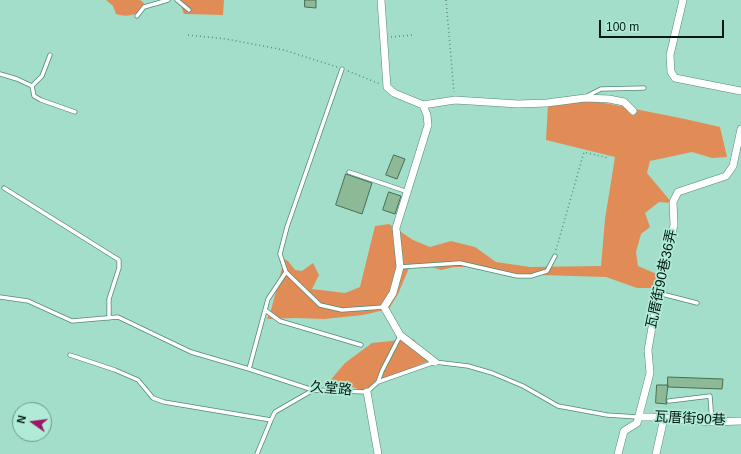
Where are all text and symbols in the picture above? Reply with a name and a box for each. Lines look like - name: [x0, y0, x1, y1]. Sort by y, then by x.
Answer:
- scale bar: [601, 12, 726, 38]
- text: 100 m: [606, 20, 639, 34]
- street label: 瓦厝街90巷36弄: [643, 228, 681, 330]
- street label: 久堂路: [309, 379, 353, 399]
- north arrow: [12, 402, 52, 442]
- street label: 瓦厝街90巷: [654, 409, 726, 429]
- text: N: [15, 414, 28, 425]

